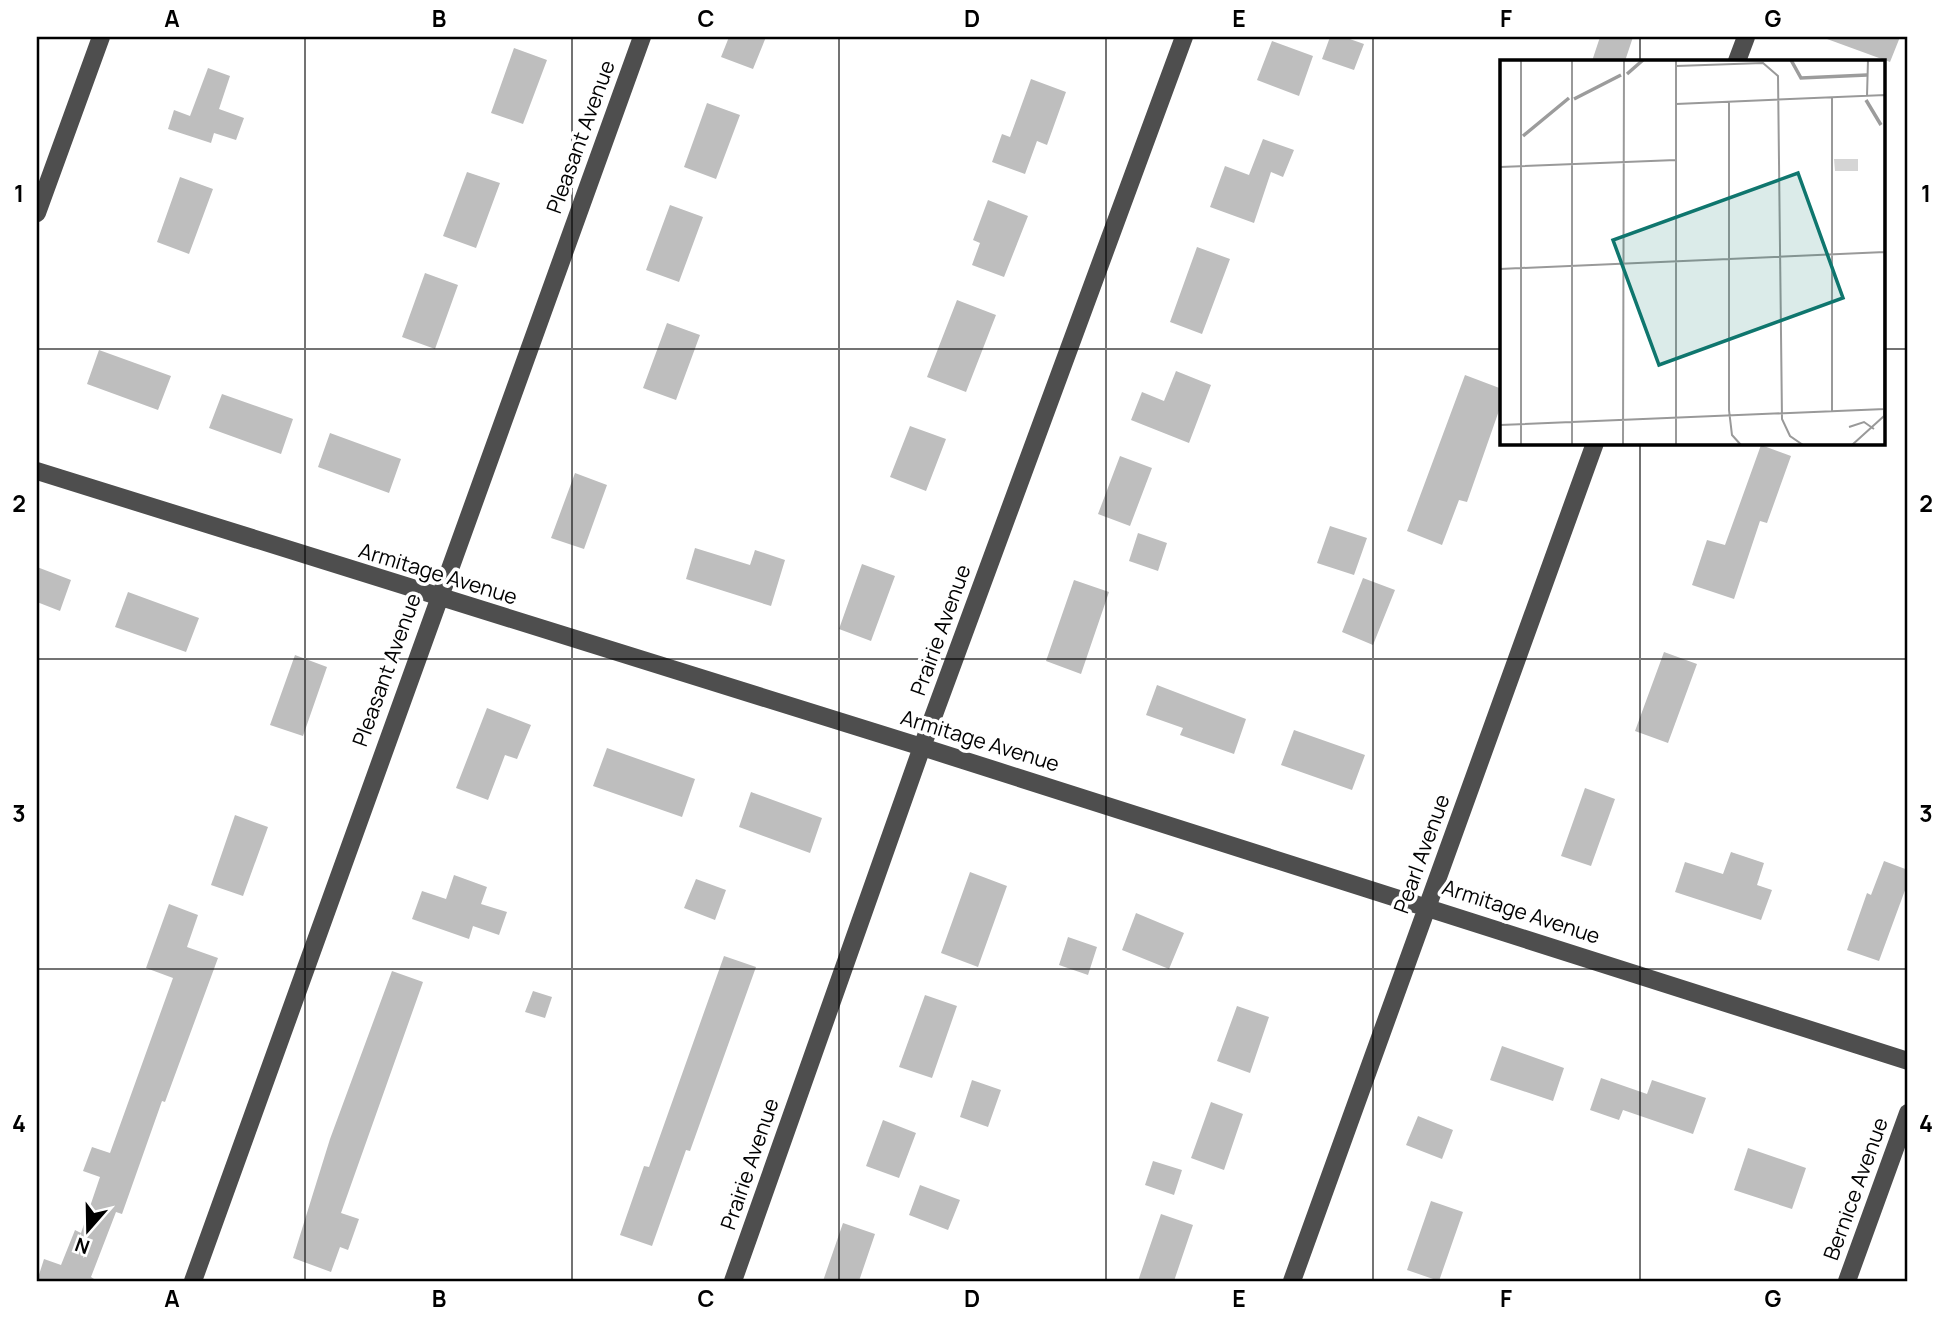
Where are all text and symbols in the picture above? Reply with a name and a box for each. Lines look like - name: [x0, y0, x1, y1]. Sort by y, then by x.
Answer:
- text: A: [164, 2, 180, 34]
- text: B: [432, 2, 446, 34]
- text: C: [698, 2, 715, 34]
- text: D: [964, 2, 980, 34]
- text: E: [1232, 2, 1246, 34]
- text: F: [1500, 2, 1512, 34]
- text: G: [1765, 2, 1782, 34]
- street label: Pleasant Avenue: [539, 56, 621, 217]
- inset map: [1500, 60, 1885, 444]
- text: 1: [14, 177, 24, 209]
- text: 1: [1921, 177, 1931, 209]
- text: 2: [12, 487, 26, 519]
- text: 2: [1919, 487, 1933, 519]
- street label: Armitage Avenue: [356, 536, 521, 610]
- street label: Prairie Avenue: [903, 560, 977, 699]
- street label: Pleasant Avenue: [345, 589, 427, 750]
- street label: Armitage Avenue: [898, 703, 1063, 777]
- street label: Pearl Avenue: [1387, 790, 1456, 917]
- text: 3: [12, 797, 26, 829]
- text: 3: [1919, 797, 1933, 829]
- street label: Armitage Avenue: [1439, 872, 1604, 950]
- street label: Prairie Avenue: [713, 1094, 785, 1233]
- text: 4: [12, 1107, 26, 1139]
- text: 4: [1919, 1107, 1933, 1139]
- street label: Bernice Avenue: [1816, 1113, 1894, 1264]
- north arrow: [52, 1196, 122, 1266]
- text: N: [71, 1231, 93, 1261]
- text: A: [164, 1282, 180, 1314]
- text: B: [432, 1282, 446, 1314]
- text: C: [698, 1282, 715, 1314]
- text: D: [964, 1282, 980, 1314]
- text: E: [1232, 1282, 1246, 1314]
- text: F: [1500, 1282, 1512, 1314]
- text: G: [1765, 1282, 1782, 1314]

